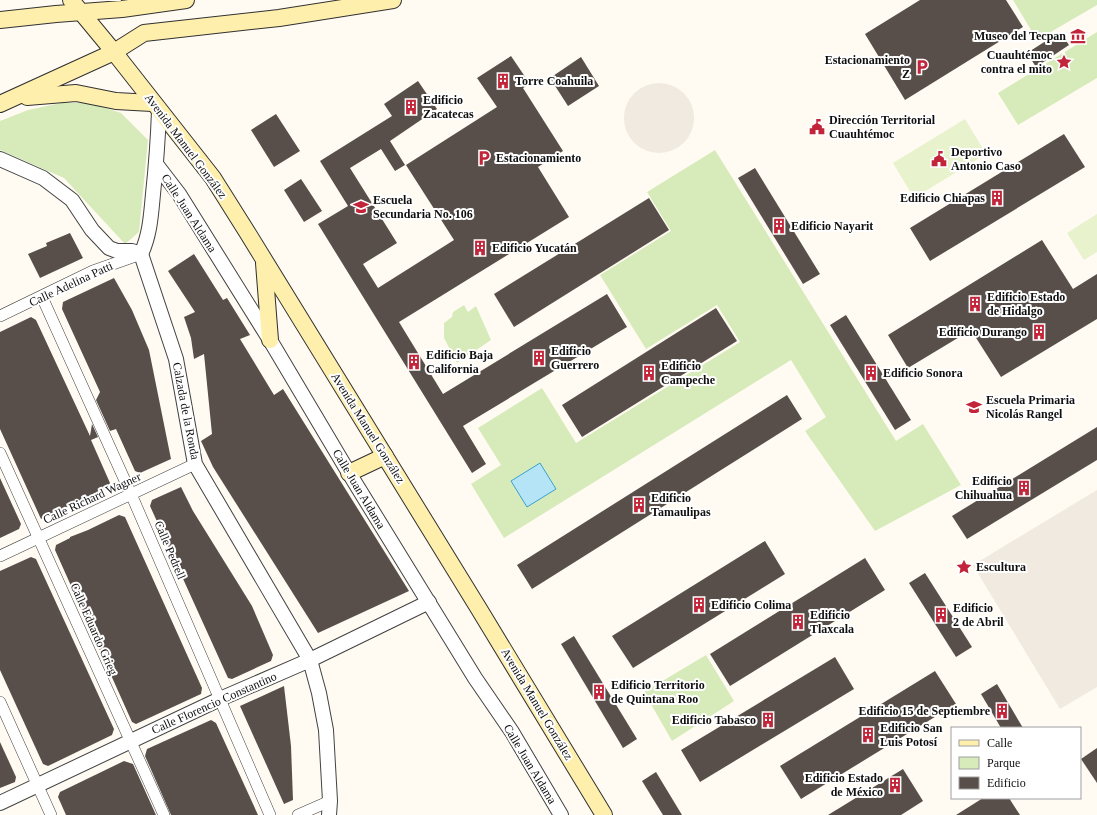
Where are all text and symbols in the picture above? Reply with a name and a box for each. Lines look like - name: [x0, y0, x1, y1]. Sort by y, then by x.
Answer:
- museum icon: Museo del Tecpan: [1069, 27, 1087, 45]
- place label: Museo del Tecpan: [974, 29, 1066, 43]
- place label: Cuauhtémoc contra el mito: [981, 48, 1053, 76]
- place label: Estacionamiento Z: [825, 53, 910, 81]
- place icon: Cuauhtémoc contra el mito: [1055, 53, 1073, 71]
- parking icon: Estacionamiento Z: [913, 58, 931, 76]
- building icon: Torre Coahuila: [494, 72, 512, 90]
- place label: Torre Coahuila: [515, 74, 593, 88]
- street label: Avenida Manuel González: [142, 91, 230, 201]
- place label: Edificio Zacatecas: [423, 93, 474, 121]
- building icon: Edificio Zacatecas: [402, 98, 420, 116]
- place label: Dirección Territorial Cuauhtémoc: [829, 113, 936, 141]
- public building icon: Dirección Territorial Cuauhtémoc: [808, 118, 826, 136]
- place label: Deportivo Antonio Caso: [951, 145, 1021, 173]
- parking icon: Estacionamiento: [475, 149, 493, 167]
- public building icon: Deportivo Antonio Caso: [930, 150, 948, 168]
- place label: Estacionamiento: [496, 151, 581, 165]
- street label: Calle Juan Aldama: [158, 171, 220, 255]
- building icon: Edificio Chiapas: [988, 189, 1006, 207]
- place label: Edificio Chiapas: [900, 191, 985, 205]
- place label: Escuela Secundaria No. 106: [373, 193, 473, 221]
- school or university icon: Escuela Secundaria No. 106: [352, 198, 370, 216]
- building icon: Edificio Nayarit: [770, 217, 788, 235]
- place label: Edificio Nayarit: [791, 219, 873, 233]
- building icon: Edificio Yucatán: [471, 239, 489, 257]
- place label: Edificio Yucatán: [492, 241, 577, 255]
- street label: Calle Adelina Patti: [27, 258, 116, 310]
- place label: Edificio Estado de Hidalgo: [987, 290, 1065, 318]
- building icon: Edificio Estado de Hidalgo: [966, 295, 984, 313]
- building icon: Edificio Durango: [1030, 323, 1048, 341]
- place label: Edificio Durango: [939, 325, 1027, 339]
- place label: Edificio Guerrero: [551, 344, 599, 372]
- place label: Edificio Baja California: [426, 348, 493, 376]
- building icon: Edificio Guerrero: [530, 349, 548, 367]
- building icon: Edificio Baja California: [405, 353, 423, 371]
- place label: Edificio Campeche: [661, 359, 716, 387]
- street label: Calzada de la Ronda: [170, 361, 202, 462]
- building icon: Edificio Campeche: [640, 364, 658, 382]
- building icon: Edificio Sonora: [862, 364, 880, 382]
- place label: Edificio Sonora: [883, 366, 963, 380]
- street label: Avenida Manuel González: [328, 370, 408, 486]
- place label: Escuela Primaria Nicolás Rangel: [986, 393, 1075, 421]
- school or university icon: Escuela Primaria Nicolás Rangel: [965, 398, 983, 416]
- street label: Calle Juan Aldama: [330, 447, 389, 532]
- street label: Calle Richard Wagner: [41, 469, 143, 527]
- place label: Edificio Chihuahua: [955, 474, 1012, 502]
- building icon: Edificio Chihuahua: [1015, 479, 1033, 497]
- place label: Edificio Tamaulipas: [651, 491, 711, 519]
- building icon: Edificio Tamaulipas: [630, 496, 648, 514]
- street label: Calle Pedrell: [151, 519, 189, 582]
- place icon: Escultura: [955, 558, 973, 576]
- place label: Escultura: [976, 560, 1026, 574]
- street label: Calle Eduardo Grieg: [67, 581, 121, 677]
- building icon: Edificio Colima: [690, 596, 708, 614]
- place label: Edificio Colima: [711, 598, 791, 612]
- place label: Edificio 2 de Abril: [953, 601, 1004, 629]
- building icon: Edificio 2 de Abril: [932, 606, 950, 624]
- place label: Edificio Tlaxcala: [810, 608, 854, 636]
- building icon: Edificio Tlaxcala: [789, 613, 807, 631]
- street label: Avenida Manuel González: [498, 646, 576, 762]
- street label: Calle Florencio Constantino: [149, 669, 279, 737]
- place label: Edificio Territorio de Quintana Roo: [611, 678, 705, 706]
- building icon: Edificio Territorio de Quintana Roo: [590, 683, 608, 701]
- building icon: Edificio 15 de Septiembre: [993, 702, 1011, 720]
- place label: Edificio 15 de Septiembre: [859, 704, 991, 718]
- building icon: Edificio Tabasco: [759, 711, 777, 729]
- place label: Edificio Tabasco: [672, 713, 756, 727]
- place label: Edificio San Luis Potosí: [880, 721, 943, 749]
- street label: Calle Juan Aldama: [501, 722, 560, 807]
- building icon: Edificio San Luis Potosí: [859, 726, 877, 744]
- legend: [951, 727, 1081, 799]
- text: Calle: [987, 736, 1012, 750]
- text: Parque: [987, 756, 1020, 770]
- place label: Edificio Estado de México: [805, 771, 883, 799]
- building icon: Edificio Estado de México: [886, 776, 904, 794]
- text: Edificio: [987, 776, 1026, 790]

